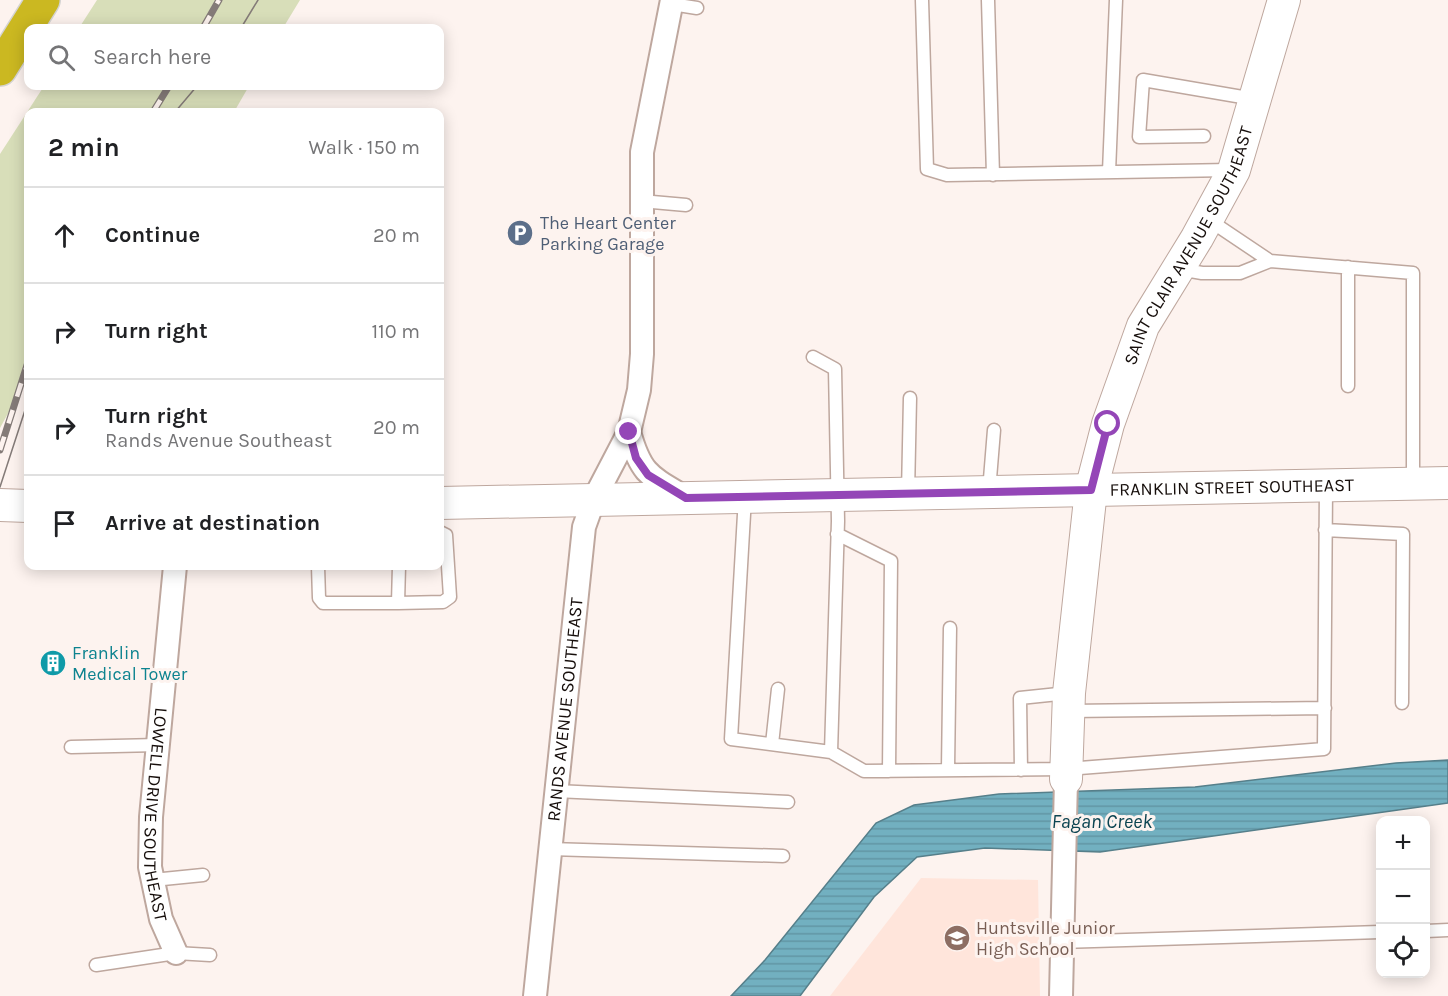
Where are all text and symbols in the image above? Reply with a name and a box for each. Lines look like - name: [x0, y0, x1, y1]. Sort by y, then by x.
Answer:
- search box: [24, 24, 444, 90]
- icon: search: [45, 41, 78, 74]
- text: Search here: [93, 44, 211, 70]
- street label: SAINT CLAIR AVENUE SOUTHEAST: [1119, 124, 1257, 368]
- text: 2 min: [48, 132, 120, 163]
- text: Walk · 150 m: [309, 136, 420, 159]
- place label: The Heart Center Parking Garage: [540, 212, 676, 255]
- parking icon: The Heart Center Parking Garage: [505, 218, 535, 248]
- icon: ahead: [48, 219, 81, 252]
- text: Continue: [105, 222, 200, 248]
- text: 20 m: [373, 224, 420, 247]
- icon: right: [48, 315, 81, 348]
- text: Turn right: [105, 318, 208, 344]
- text: 110 m: [371, 320, 420, 343]
- text: Turn right: [105, 403, 208, 429]
- route start: [1094, 410, 1120, 436]
- icon: right: [48, 411, 81, 444]
- text: 20 m: [373, 416, 420, 439]
- route end: [615, 418, 641, 444]
- text: Rands Avenue Southeast: [105, 429, 332, 452]
- street label: FRANKLIN STREET SOUTHEAST: [1109, 474, 1354, 501]
- icon: arrive: [48, 507, 81, 540]
- text: Arrive at destination: [105, 510, 320, 536]
- street label: RANDS AVENUE SOUTHEAST: [542, 596, 588, 823]
- place label: Franklin Medical Tower: [72, 642, 188, 685]
- building icon: Franklin Medical Tower: [38, 648, 68, 678]
- street label: LOWELL DRIVE SOUTHEAST: [139, 706, 172, 924]
- water label: Fagan Creek: [1051, 810, 1153, 833]
- map controls: [1376, 816, 1430, 978]
- button: +: [1376, 816, 1430, 870]
- button: −: [1376, 870, 1430, 924]
- place label: Huntsville Junior High School: [976, 917, 1115, 960]
- school or university icon: Huntsville Junior High School: [942, 923, 972, 953]
- button: locate: [1376, 924, 1430, 978]

